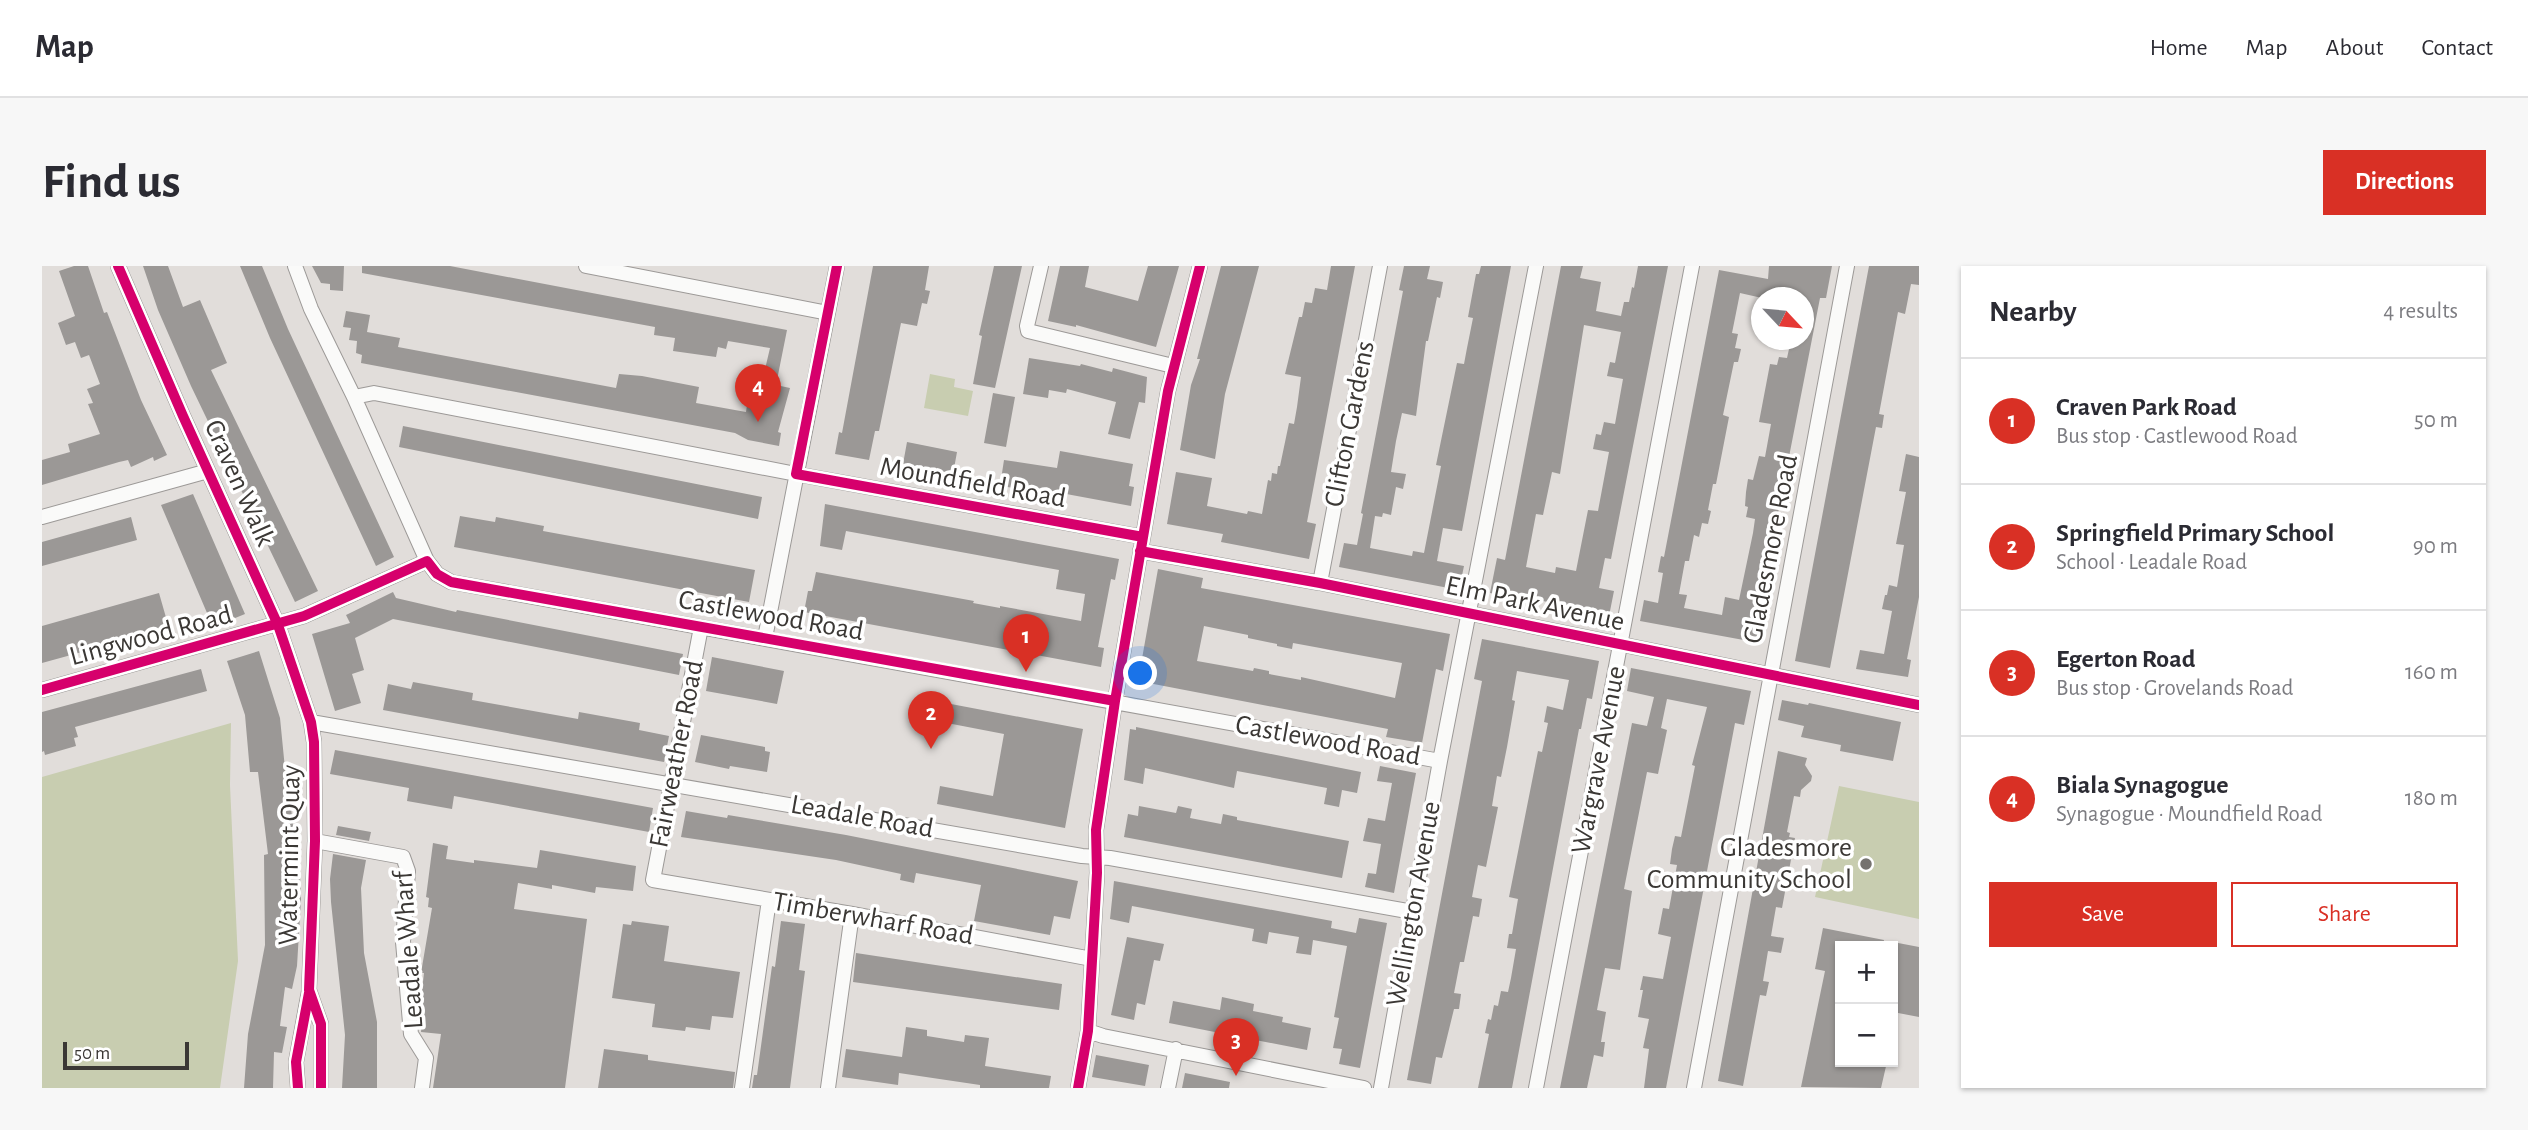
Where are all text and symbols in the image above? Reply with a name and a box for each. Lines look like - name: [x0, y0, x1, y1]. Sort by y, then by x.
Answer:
- text: Map: [35, 31, 94, 64]
- text: Home: [2150, 36, 2208, 60]
- text: Map: [2246, 36, 2288, 60]
- text: About: [2326, 36, 2383, 60]
- text: Contact: [2421, 36, 2493, 60]
- button: Directions: [2323, 150, 2486, 215]
- text: Find us: [42, 158, 181, 207]
- north arrow: [1751, 287, 1814, 350]
- text: Nearby: [1989, 297, 2077, 327]
- text: 4 results: [2383, 300, 2458, 323]
- street label: Clifton Gardens: [1320, 339, 1380, 509]
- pin: 4: [735, 364, 781, 422]
- text: Craven Park Road: [2056, 394, 2237, 420]
- text: 1: [2008, 409, 2016, 432]
- text: 50 m: [2414, 409, 2458, 432]
- street label: Craven Walk: [199, 416, 279, 551]
- text: Bus stop · Castlewood Road: [2056, 425, 2298, 448]
- street label: Gladesmore Road: [1739, 452, 1803, 646]
- street label: Moundfield Road: [878, 453, 1068, 513]
- text: Springfield Primary School: [2056, 520, 2334, 546]
- text: 2: [2007, 535, 2017, 558]
- text: 90 m: [2413, 535, 2458, 558]
- text: School · Leadale Road: [2056, 551, 2247, 574]
- street label: Elm Park Avenue: [1443, 571, 1627, 637]
- street label: Castlewood Road: [676, 586, 866, 646]
- street label: Lingwood Road: [67, 601, 235, 671]
- pin: 1: [1003, 614, 1049, 672]
- text: Egerton Road: [2056, 646, 2195, 672]
- your location: [1123, 656, 1157, 690]
- street label: Fairweather Road: [645, 658, 709, 850]
- text: 3: [2007, 661, 2017, 684]
- text: 160 m: [2405, 661, 2458, 684]
- street label: Wargrave Avenue: [1567, 664, 1631, 856]
- text: Bus stop · Grovelands Road: [2056, 677, 2293, 700]
- pin: 2: [908, 691, 954, 749]
- street label: Castlewood Road: [1233, 711, 1423, 771]
- street label: Watermint Quay: [274, 764, 306, 946]
- text: Biala Synagogue: [2056, 772, 2229, 798]
- text: 4: [2006, 787, 2018, 810]
- text: 180 m: [2405, 787, 2458, 810]
- street label: Leadale Road: [788, 791, 936, 843]
- street label: Wellington Avenue: [1382, 799, 1446, 1009]
- text: Synagogue · Moundfield Road: [2056, 803, 2322, 826]
- place label: Gladesmore Community School: [1647, 834, 1852, 894]
- marker: Gladesmore Community School: [1858, 856, 1874, 872]
- street label: Leadale Wharf: [389, 868, 428, 1030]
- button: Save: [1989, 882, 2217, 947]
- button: Share: [2231, 882, 2458, 947]
- street label: Timberwharf Road: [770, 888, 976, 950]
- map controls: [1835, 941, 1898, 1067]
- button: +: [1835, 941, 1898, 1004]
- button: −: [1835, 1004, 1898, 1067]
- pin: 3: [1213, 1018, 1259, 1076]
- scale bar: [63, 1039, 189, 1071]
- text: 50 m: [74, 1044, 110, 1063]

